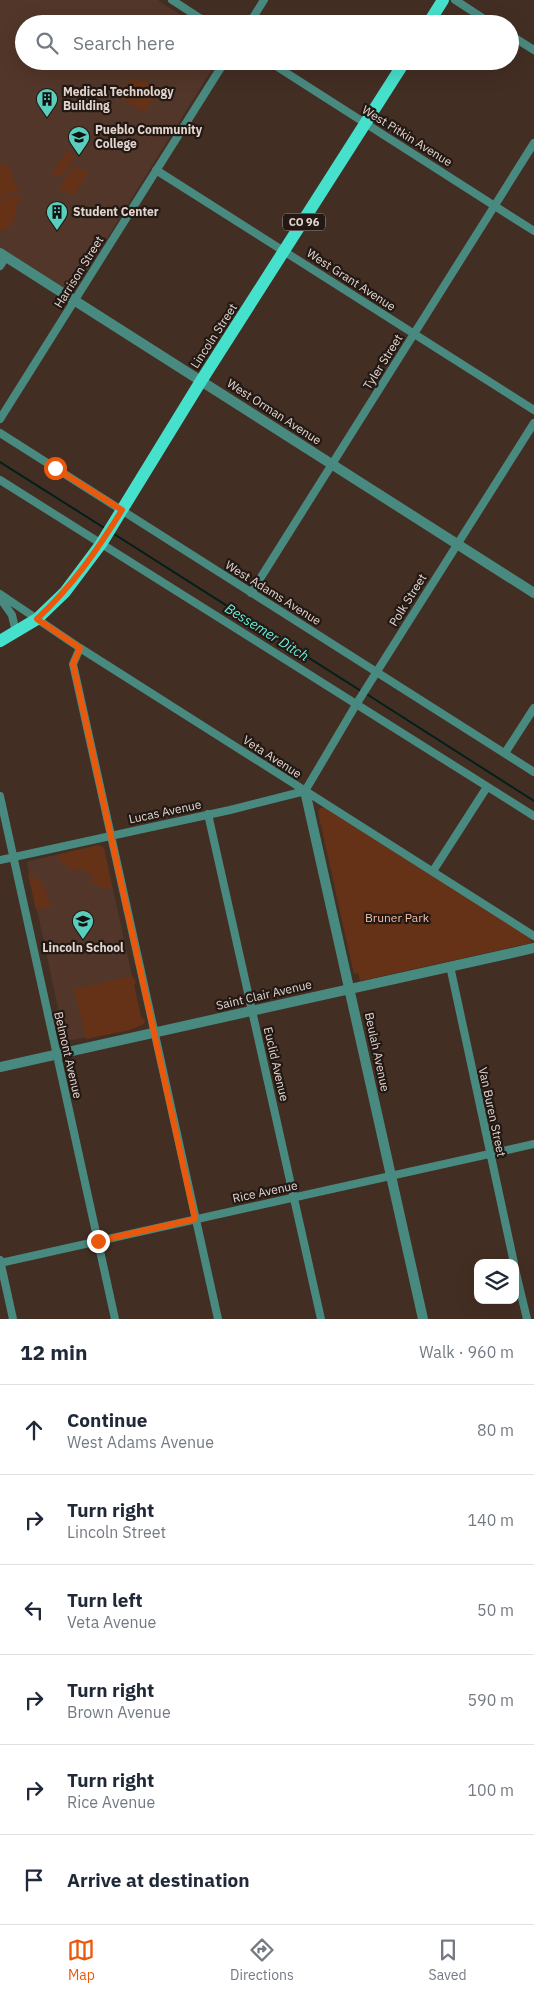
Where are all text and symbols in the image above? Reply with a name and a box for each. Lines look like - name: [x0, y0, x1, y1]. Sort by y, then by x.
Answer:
- search box: [15, 15, 519, 70]
- icon: search: [33, 29, 61, 57]
- text: Search here: [73, 31, 175, 55]
- place label: Medical Technology Building: [63, 84, 174, 113]
- building icon: Medical Technology Building: [35, 87, 59, 118]
- street label: West Pitkin Avenue: [359, 102, 455, 170]
- place label: Pueblo Community College: [95, 122, 203, 151]
- school or university icon: Pueblo Community College: [67, 125, 91, 156]
- building icon: Student Center: [45, 200, 69, 231]
- place label: Student Center: [73, 204, 159, 219]
- road number: CO 96: [283, 213, 325, 230]
- street label: Harrison Street: [51, 233, 107, 310]
- street label: West Grant Avenue: [304, 245, 399, 314]
- street label: Lincoln Street: [187, 300, 240, 371]
- street label: Tyler Street: [360, 331, 405, 392]
- street label: West Orman Avenue: [224, 375, 325, 448]
- route start: [44, 457, 67, 480]
- street label: West Adams Avenue: [223, 557, 324, 628]
- street label: Polk Street: [386, 571, 430, 629]
- water label: Bessemer Ditch: [222, 599, 312, 665]
- street label: Veta Avenue: [240, 732, 305, 781]
- street label: Lucas Avenue: [127, 796, 203, 827]
- school or university icon: Lincoln School: [71, 909, 95, 940]
- park label: Bruner Park: [365, 910, 430, 925]
- place label: Lincoln School: [42, 940, 124, 955]
- street label: Saint Clair Avenue: [215, 976, 314, 1013]
- street label: Belmont Avenue: [51, 1010, 86, 1100]
- street label: Beulah Avenue: [362, 1011, 393, 1093]
- street label: Euclid Avenue: [261, 1025, 292, 1103]
- street label: Van Buren Street: [476, 1066, 509, 1158]
- street label: Rice Avenue: [231, 1177, 299, 1206]
- route end: [87, 1230, 110, 1253]
- map controls: [474, 1259, 519, 1304]
- button: layers: [474, 1259, 519, 1304]
- text: 12 min: [20, 1338, 87, 1366]
- text: Walk · 960 m: [419, 1342, 514, 1362]
- text: Continue: [67, 1408, 147, 1432]
- icon: ahead: [20, 1416, 48, 1444]
- text: 80 m: [477, 1420, 514, 1440]
- text: West Adams Avenue: [67, 1432, 214, 1452]
- text: Turn right: [67, 1498, 154, 1522]
- icon: right: [20, 1506, 48, 1534]
- text: 140 m: [467, 1510, 514, 1530]
- text: Lincoln Street: [67, 1522, 166, 1542]
- text: Turn left: [67, 1588, 143, 1612]
- icon: left: [20, 1596, 48, 1624]
- text: 50 m: [477, 1600, 514, 1620]
- text: Veta Avenue: [67, 1612, 156, 1632]
- text: Turn right: [67, 1678, 154, 1702]
- icon: right: [20, 1686, 48, 1714]
- text: 590 m: [467, 1690, 514, 1710]
- text: Brown Avenue: [67, 1702, 171, 1722]
- text: Turn right: [67, 1768, 154, 1792]
- icon: right: [20, 1776, 48, 1804]
- text: 100 m: [467, 1780, 514, 1800]
- text: Rice Avenue: [67, 1792, 155, 1812]
- icon: arrive: [20, 1866, 48, 1894]
- text: Arrive at destination: [67, 1868, 250, 1892]
- tab: Map: [67, 1936, 95, 1984]
- tab: Directions: [230, 1936, 294, 1984]
- tab: Saved: [429, 1936, 467, 1984]

